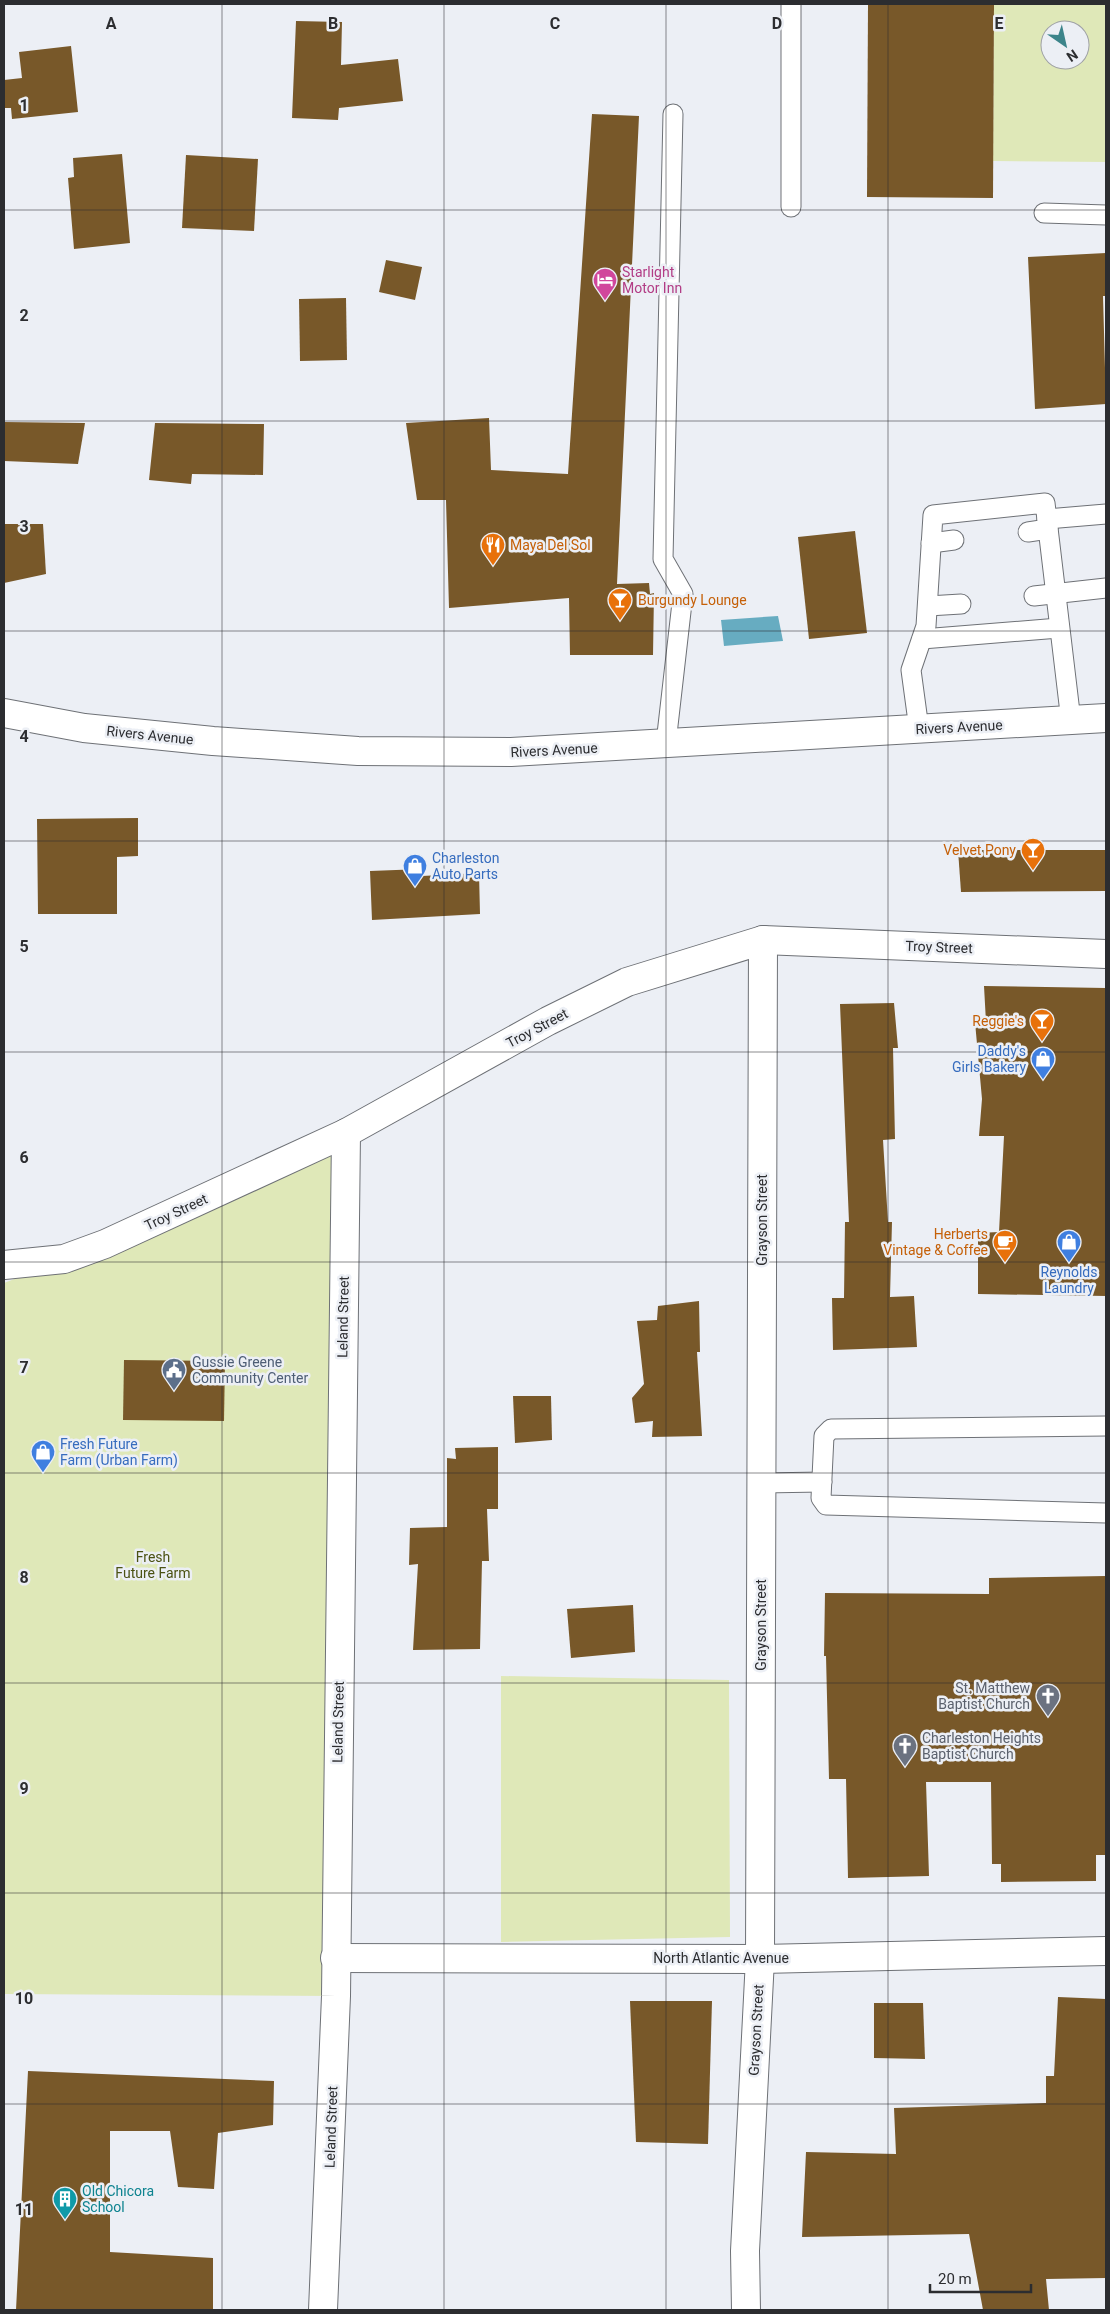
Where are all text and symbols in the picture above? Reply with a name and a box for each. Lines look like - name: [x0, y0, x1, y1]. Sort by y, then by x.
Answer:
- text: A: [106, 14, 117, 33]
- text: B: [328, 14, 338, 33]
- text: C: [550, 14, 560, 33]
- text: D: [772, 14, 782, 33]
- text: E: [995, 14, 1004, 33]
- north arrow: [1040, 20, 1090, 70]
- text: N: [1064, 46, 1081, 65]
- text: 1: [19, 96, 29, 115]
- place label: Starlight Motor Inn: [622, 264, 682, 296]
- hotel icon: Starlight Motor Inn: [592, 267, 618, 301]
- text: 2: [19, 306, 29, 325]
- text: 3: [19, 517, 29, 536]
- restaurant icon: Maya Del Sol: [480, 532, 506, 566]
- place label: Maya Del Sol: [510, 537, 591, 553]
- bar icon: Burgundy Lounge: [607, 587, 633, 621]
- place label: Burgundy Lounge: [638, 592, 747, 608]
- street label: Rivers Avenue: [915, 717, 1003, 737]
- street label: Rivers Avenue: [106, 722, 194, 748]
- text: 4: [19, 727, 29, 746]
- street label: Rivers Avenue: [510, 740, 598, 760]
- bar icon: Velvet Pony: [1020, 837, 1046, 871]
- place label: Velvet Pony: [943, 842, 1016, 858]
- place label: Charleston Auto Parts: [432, 850, 499, 882]
- shop icon: Charleston Auto Parts: [402, 853, 428, 887]
- text: 5: [19, 937, 29, 956]
- street label: Troy Street: [905, 938, 973, 956]
- street label: Troy Street: [503, 1005, 571, 1051]
- bar icon: Reggie's: [1029, 1008, 1055, 1042]
- place label: Reggie's: [972, 1013, 1024, 1029]
- place label: Daddy's Girls Bakery: [952, 1043, 1026, 1075]
- shop icon: Daddy's Girls Bakery: [1030, 1046, 1056, 1080]
- text: 6: [19, 1148, 29, 1167]
- street label: Grayson Street: [754, 1174, 770, 1266]
- street label: Troy Street: [142, 1190, 210, 1233]
- place label: Herberts Vintage & Coffee: [883, 1226, 988, 1258]
- cafe icon: Herberts Vintage & Coffee: [992, 1229, 1018, 1263]
- shop icon: Reynolds Laundry: [1056, 1229, 1082, 1263]
- place label: Reynolds Laundry: [1041, 1264, 1097, 1296]
- street label: Leland Street: [334, 1275, 352, 1358]
- place label: Gussie Greene Community Center: [192, 1354, 308, 1386]
- public building icon: Gussie Greene Community Center: [161, 1357, 187, 1391]
- text: 7: [19, 1358, 29, 1377]
- place label: Fresh Future Farm (Urban Farm): [60, 1436, 178, 1469]
- shop icon: Fresh Future Farm (Urban Farm): [30, 1439, 56, 1473]
- park label: Fresh Future Farm: [115, 1549, 191, 1581]
- text: 8: [19, 1568, 29, 1587]
- street label: Grayson Street: [753, 1579, 769, 1671]
- street label: Leland Street: [329, 1680, 347, 1763]
- place label: St. Matthew Baptist Church: [938, 1680, 1030, 1712]
- church icon: St. Matthew Baptist Church: [1035, 1683, 1061, 1717]
- place label: Charleston Heights Baptist Church: [922, 1730, 1041, 1762]
- church icon: Charleston Heights Baptist Church: [892, 1733, 918, 1767]
- text: 9: [19, 1779, 29, 1798]
- street label: North Atlantic Avenue: [653, 1950, 789, 1966]
- street label: Grayson Street: [746, 1983, 766, 2076]
- text: 10: [15, 1989, 33, 2008]
- street label: Leland Street: [322, 2085, 340, 2168]
- place label: Old Chicora School: [82, 2183, 154, 2215]
- building icon: Old Chicora School: [52, 2186, 78, 2220]
- text: 11: [15, 2200, 33, 2219]
- scale bar: [930, 2262, 1031, 2294]
- text: 20 m: [938, 2270, 972, 2288]

